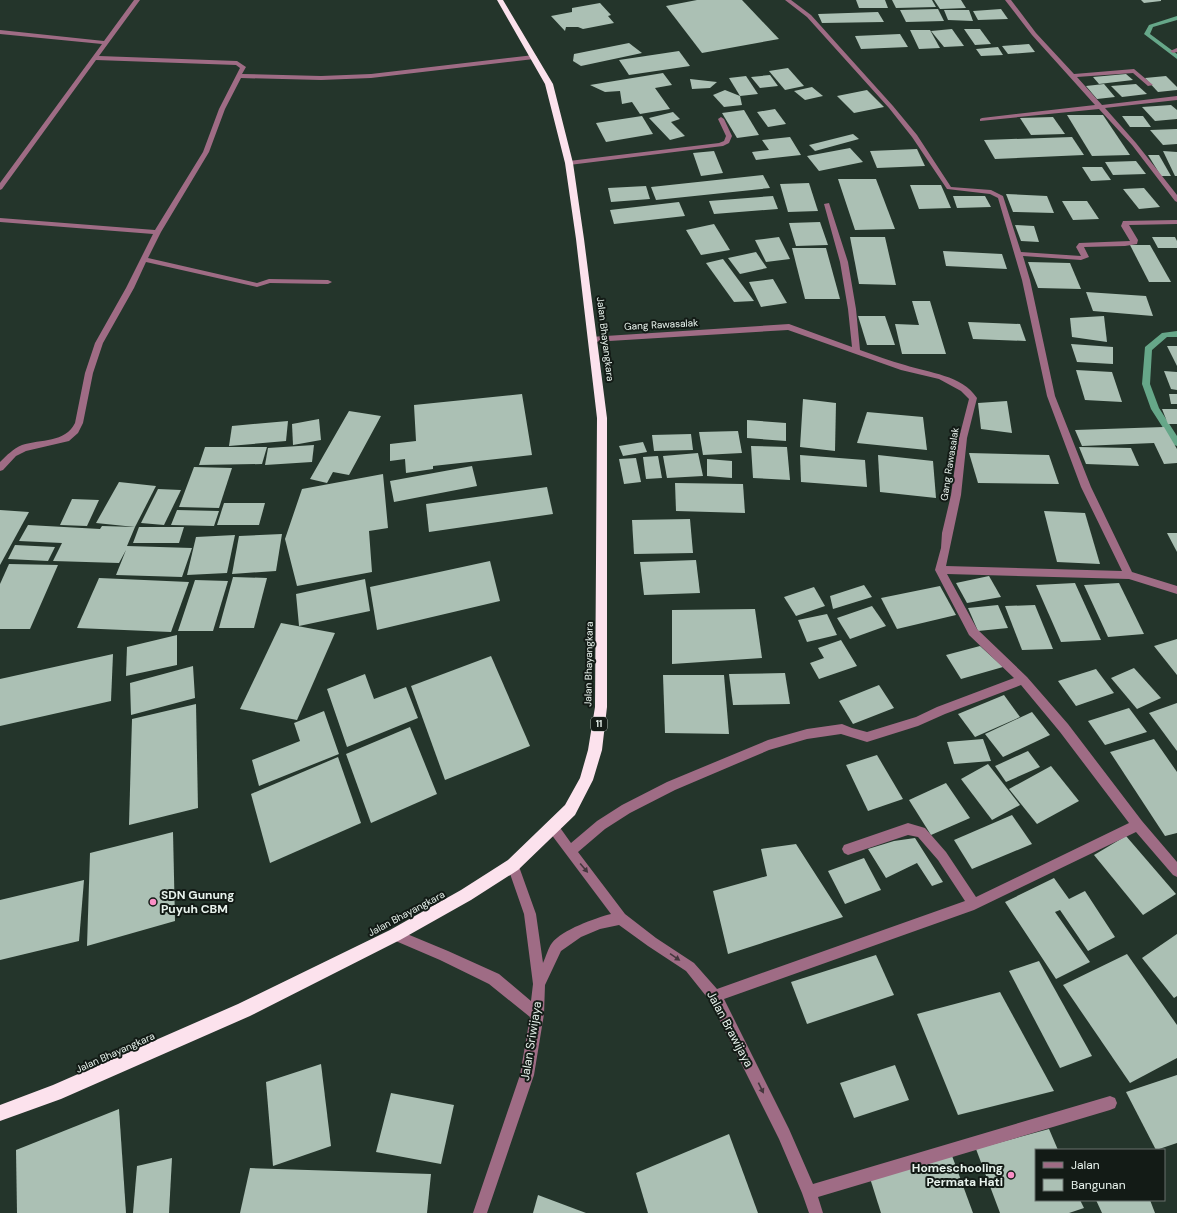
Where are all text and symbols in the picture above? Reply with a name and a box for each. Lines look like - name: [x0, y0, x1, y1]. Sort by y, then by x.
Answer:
- street label: Jalan Bhayangkara: [594, 296, 617, 382]
- street label: Gang Rawasalak: [624, 316, 698, 333]
- street label: Gang Rawasalak: [937, 426, 962, 502]
- street label: Jalan Bhayangkara: [581, 621, 596, 707]
- road number: 11: [591, 717, 607, 731]
- one-way arrow: [579, 862, 588, 873]
- place label: SDN Gunung Puyuh CBM: [161, 887, 234, 917]
- street label: Jalan Bhayangkara: [366, 888, 447, 939]
- marker: SDN Gunung Puyuh CBM: [148, 897, 158, 907]
- one-way arrow: [670, 953, 681, 961]
- street label: Jalan Brawijaya: [703, 988, 757, 1070]
- street label: Jalan Sriwijaya: [517, 1000, 545, 1082]
- street label: Jalan Bhayangkara: [74, 1029, 157, 1076]
- one-way arrow: [758, 1082, 764, 1093]
- legend: [1035, 1149, 1165, 1201]
- text: Jalan: [1071, 1157, 1100, 1173]
- place label: Homeschooling Permata Hati: [912, 1160, 1003, 1190]
- marker: Homeschooling Permata Hati: [1006, 1170, 1016, 1180]
- text: Bangunan: [1071, 1177, 1126, 1193]

